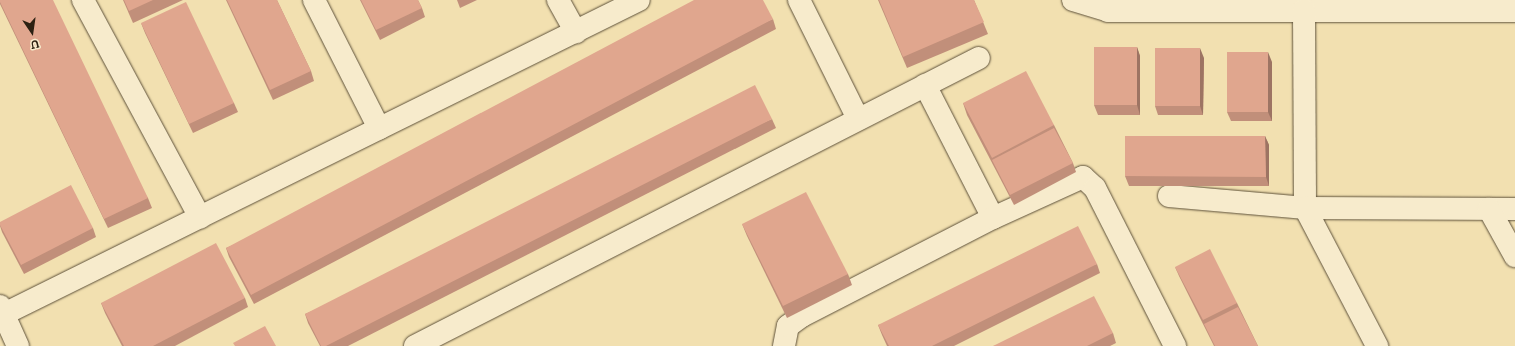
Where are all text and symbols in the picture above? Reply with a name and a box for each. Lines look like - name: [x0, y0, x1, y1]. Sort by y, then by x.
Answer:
- north arrow: [12, 12, 52, 52]
- text: U: [29, 36, 40, 51]

